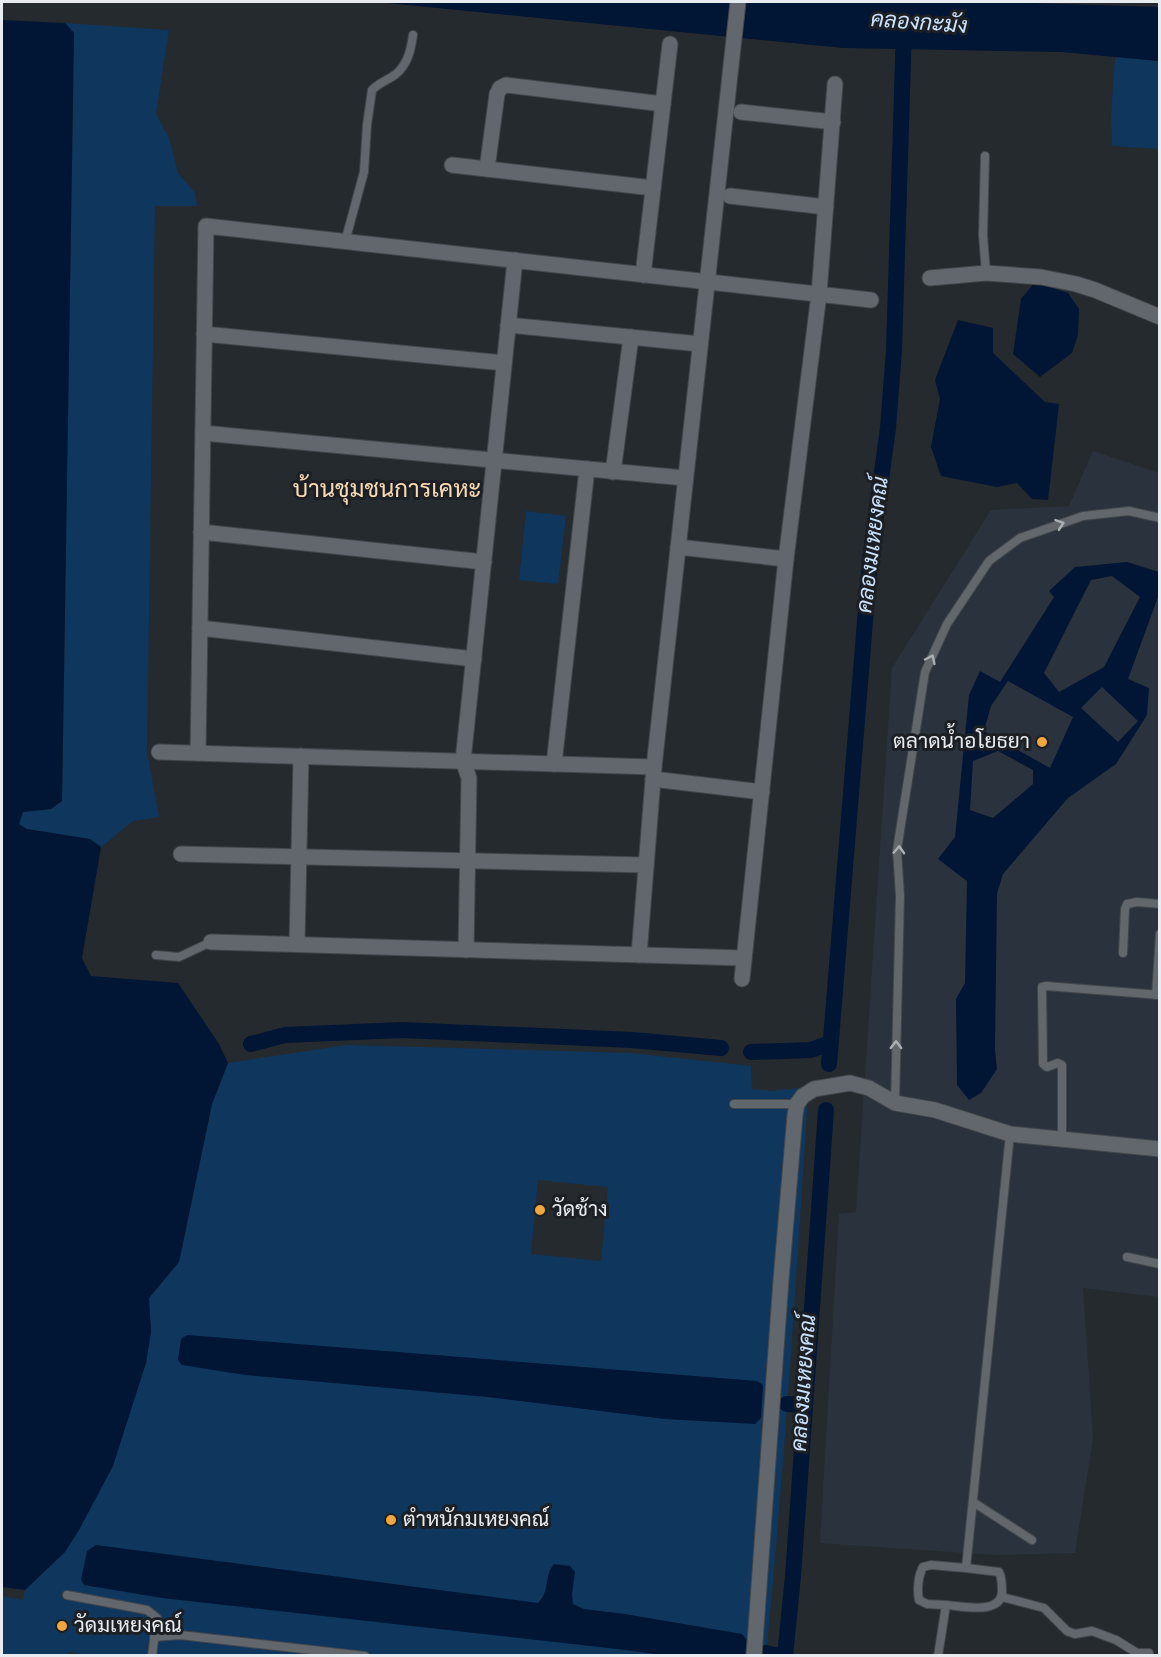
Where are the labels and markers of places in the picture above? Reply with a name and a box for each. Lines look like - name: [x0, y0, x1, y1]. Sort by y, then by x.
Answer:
- place label: ตลาดน้ำอโยธยา: [893, 723, 1030, 756]
- marker: ตลาดน้ำอโยธยา: [1035, 735, 1049, 749]
- place label: วัดช้าง: [552, 1197, 608, 1224]
- marker: วัดช้าง: [533, 1203, 547, 1217]
- place label: ตำหนักมเหยงคณ์: [403, 1505, 549, 1534]
- marker: ตำหนักมเหยงคณ์: [384, 1513, 398, 1527]
- place label: วัดมเหยงคณ์: [74, 1611, 182, 1640]
- marker: วัดมเหยงคณ์: [55, 1619, 69, 1633]

